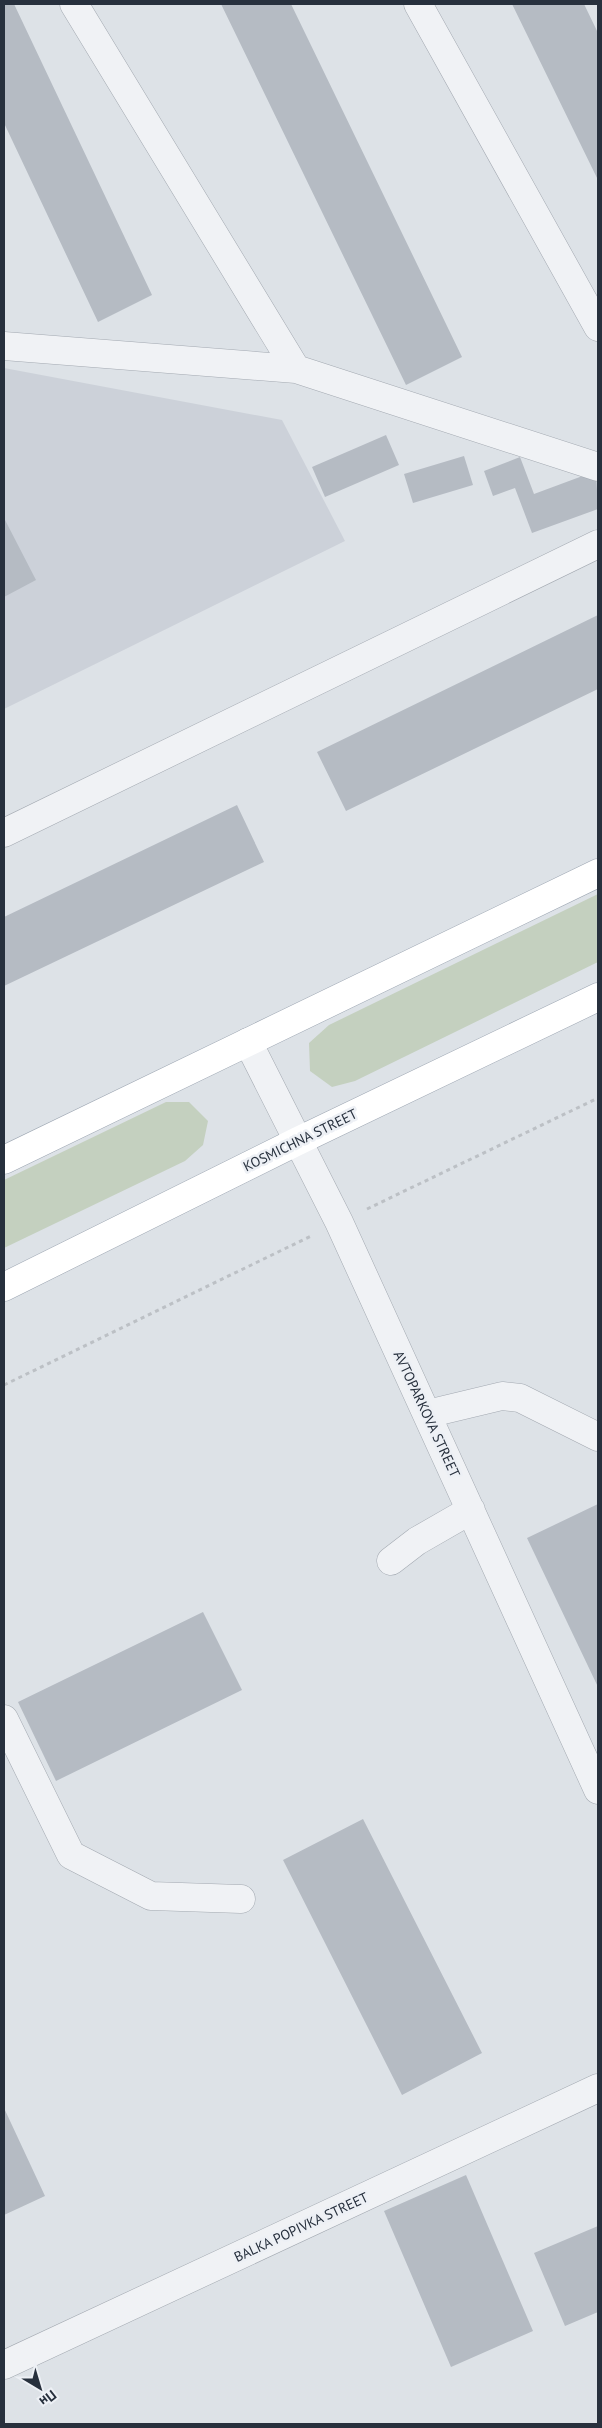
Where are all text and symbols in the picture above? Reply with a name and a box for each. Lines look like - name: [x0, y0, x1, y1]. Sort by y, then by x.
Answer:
- street label: KOSMICHNA STREET: [240, 1105, 360, 1175]
- street label: AVTOPARKOVA STREET: [390, 1348, 464, 1480]
- street label: BALKA POPIVKA STREET: [231, 2188, 371, 2266]
- north arrow: [15, 2363, 65, 2413]
- text: Пн: [36, 2386, 60, 2410]

